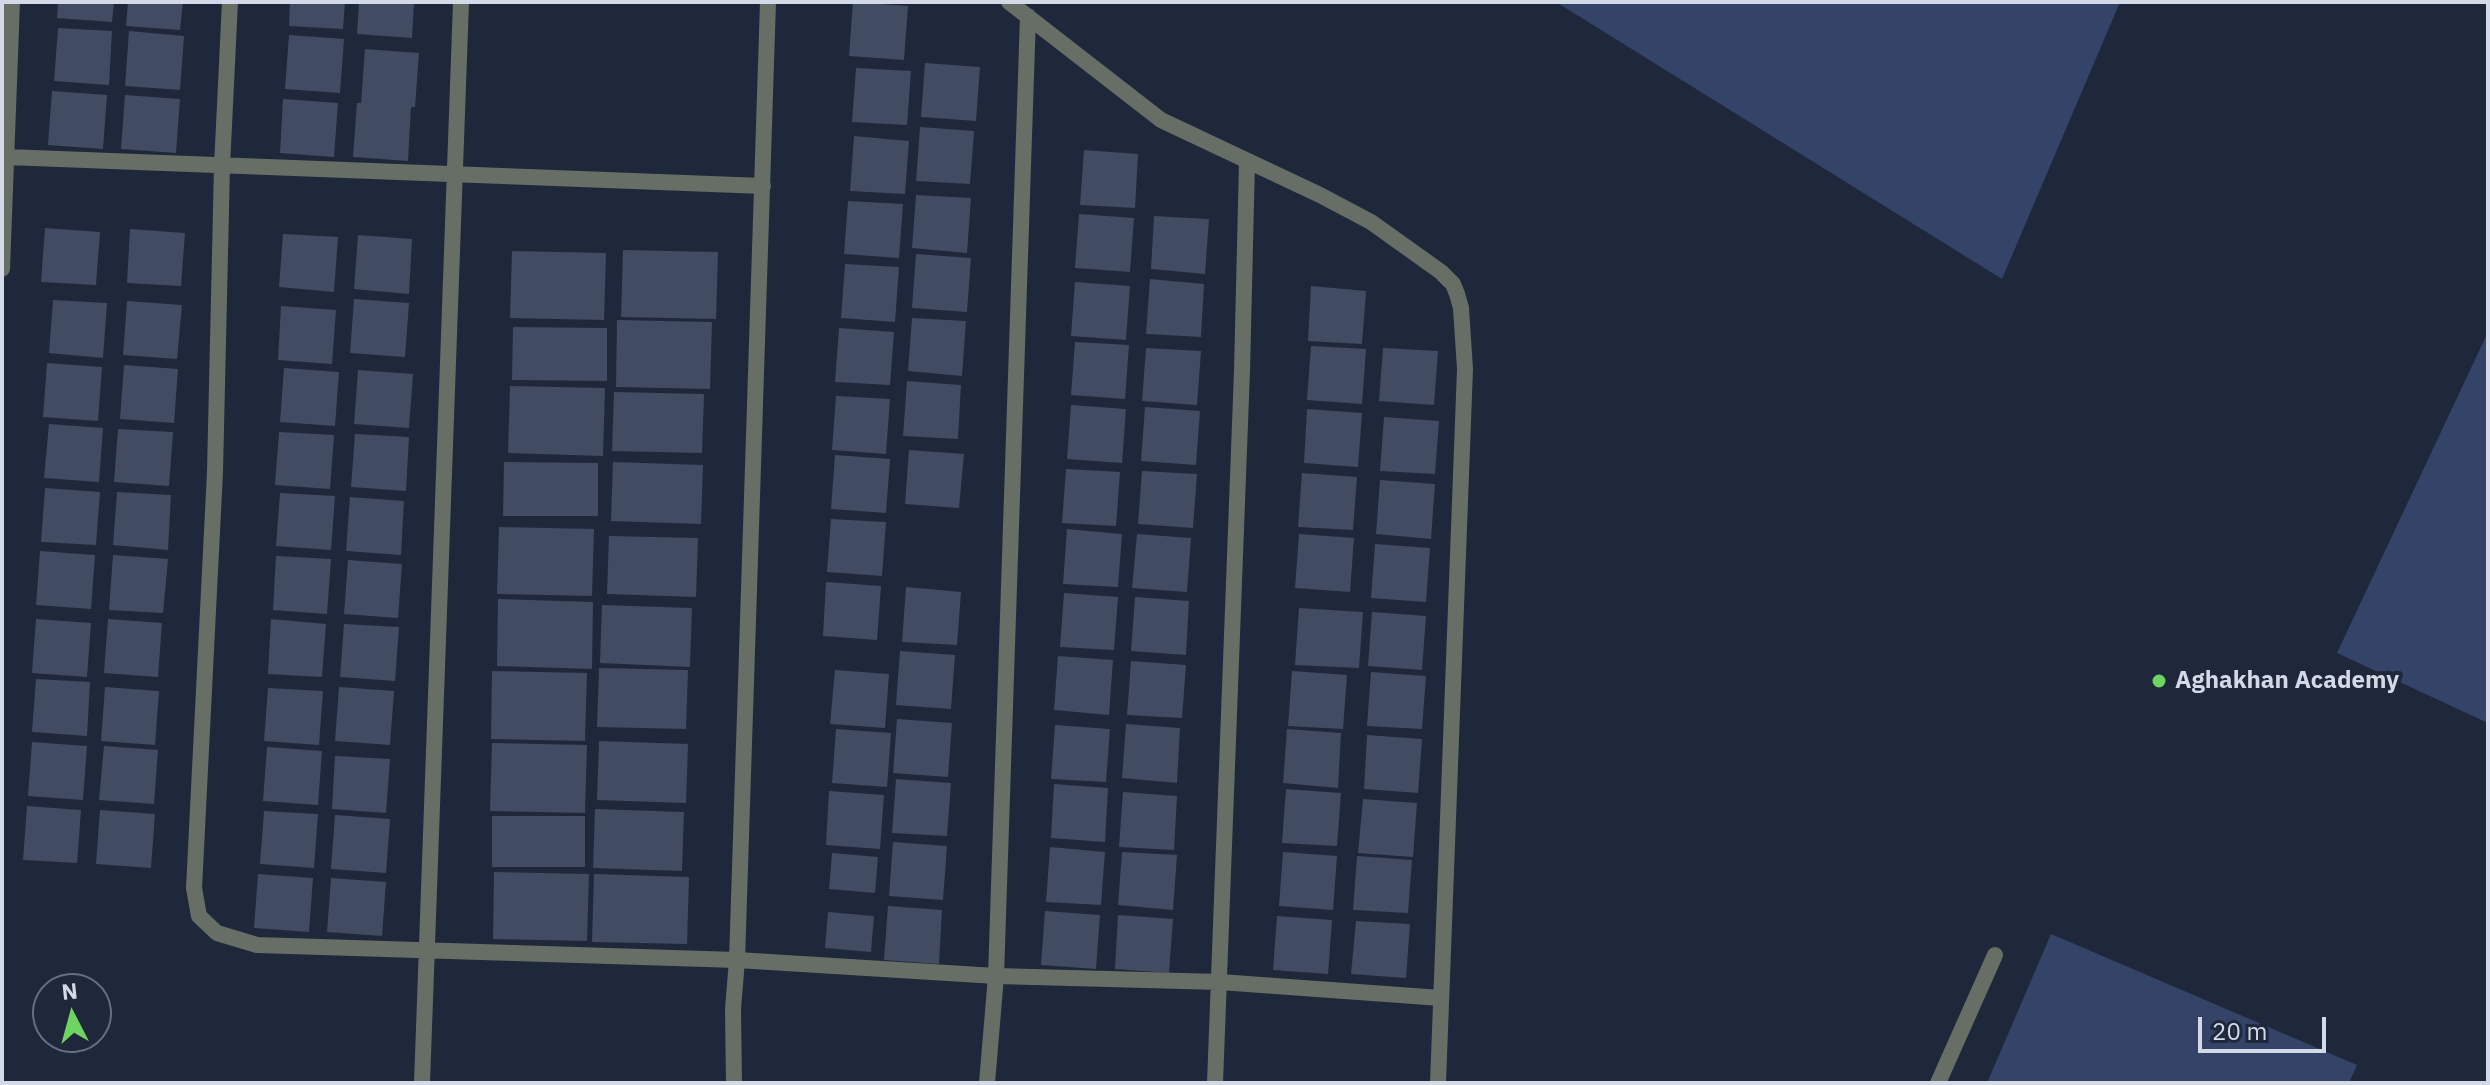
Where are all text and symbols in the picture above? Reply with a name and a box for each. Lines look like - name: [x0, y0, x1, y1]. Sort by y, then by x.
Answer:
- place label: Aghakhan Academy: [2175, 667, 2399, 695]
- marker: Aghakhan Academy: [2150, 672, 2168, 690]
- north arrow: [32, 973, 112, 1053]
- text: N: [60, 975, 79, 1006]
- scale bar: [2202, 1001, 2330, 1051]
- text: 20 m: [2212, 1015, 2267, 1047]

